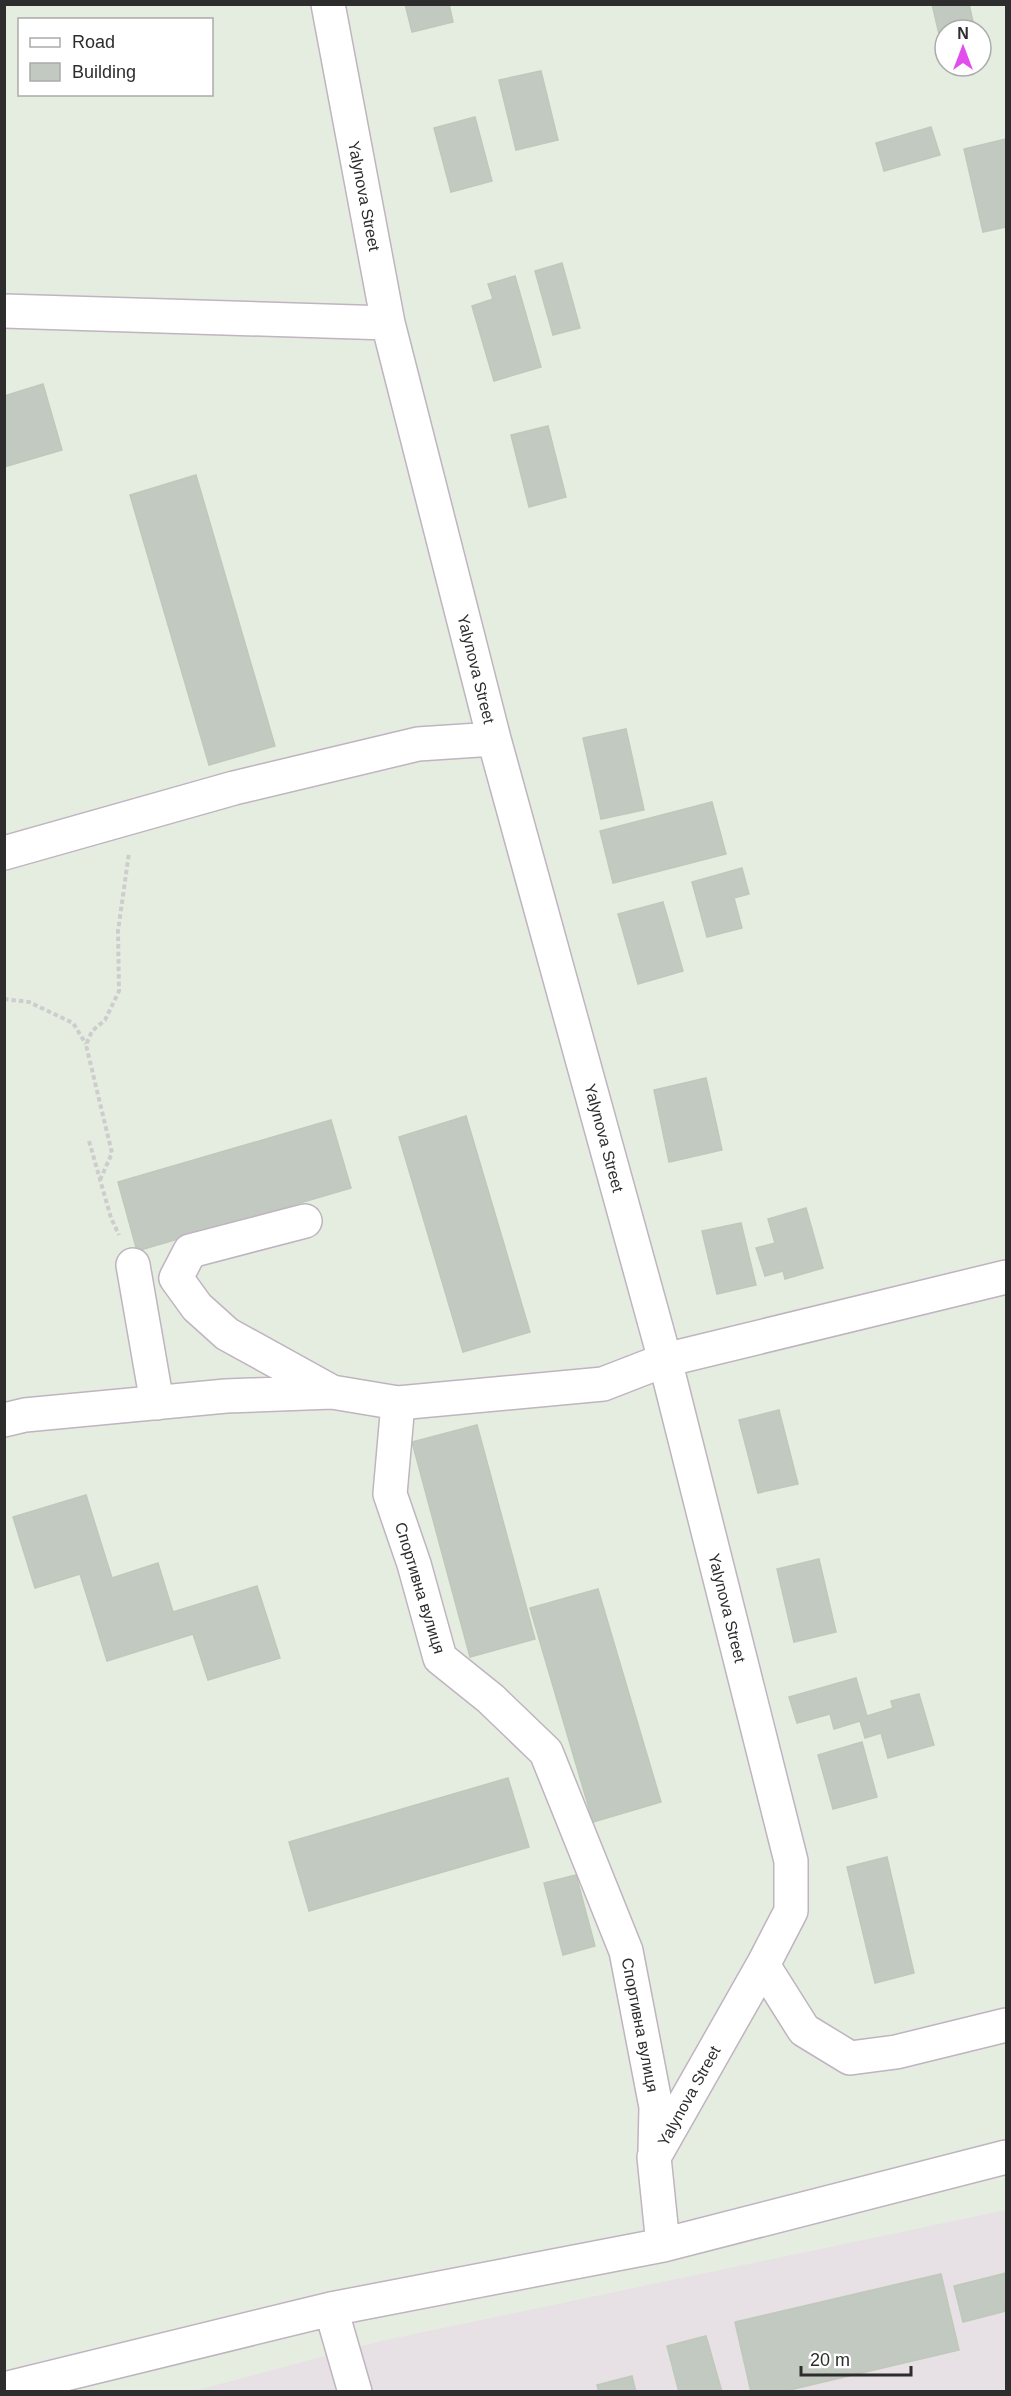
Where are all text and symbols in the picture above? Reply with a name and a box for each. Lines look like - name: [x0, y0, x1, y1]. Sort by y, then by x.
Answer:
- legend: [18, 18, 213, 96]
- north arrow: [933, 18, 993, 78]
- text: N: [957, 25, 969, 42]
- text: Road: [72, 32, 115, 52]
- text: Building: [72, 62, 136, 82]
- street label: Yalynova Street: [345, 140, 383, 253]
- street label: Yalynova Street: [454, 613, 498, 726]
- street label: Yalynova Street: [581, 1082, 627, 1195]
- street label: Спортивна вулиця: [392, 1520, 448, 1656]
- street label: Yalynova Street: [705, 1552, 749, 1665]
- street label: Спортивна вулиця: [619, 1956, 661, 2094]
- street label: Yalynova Street: [654, 2043, 724, 2149]
- scale bar: [801, 2339, 910, 2377]
- text: 20 m: [810, 2350, 850, 2370]

